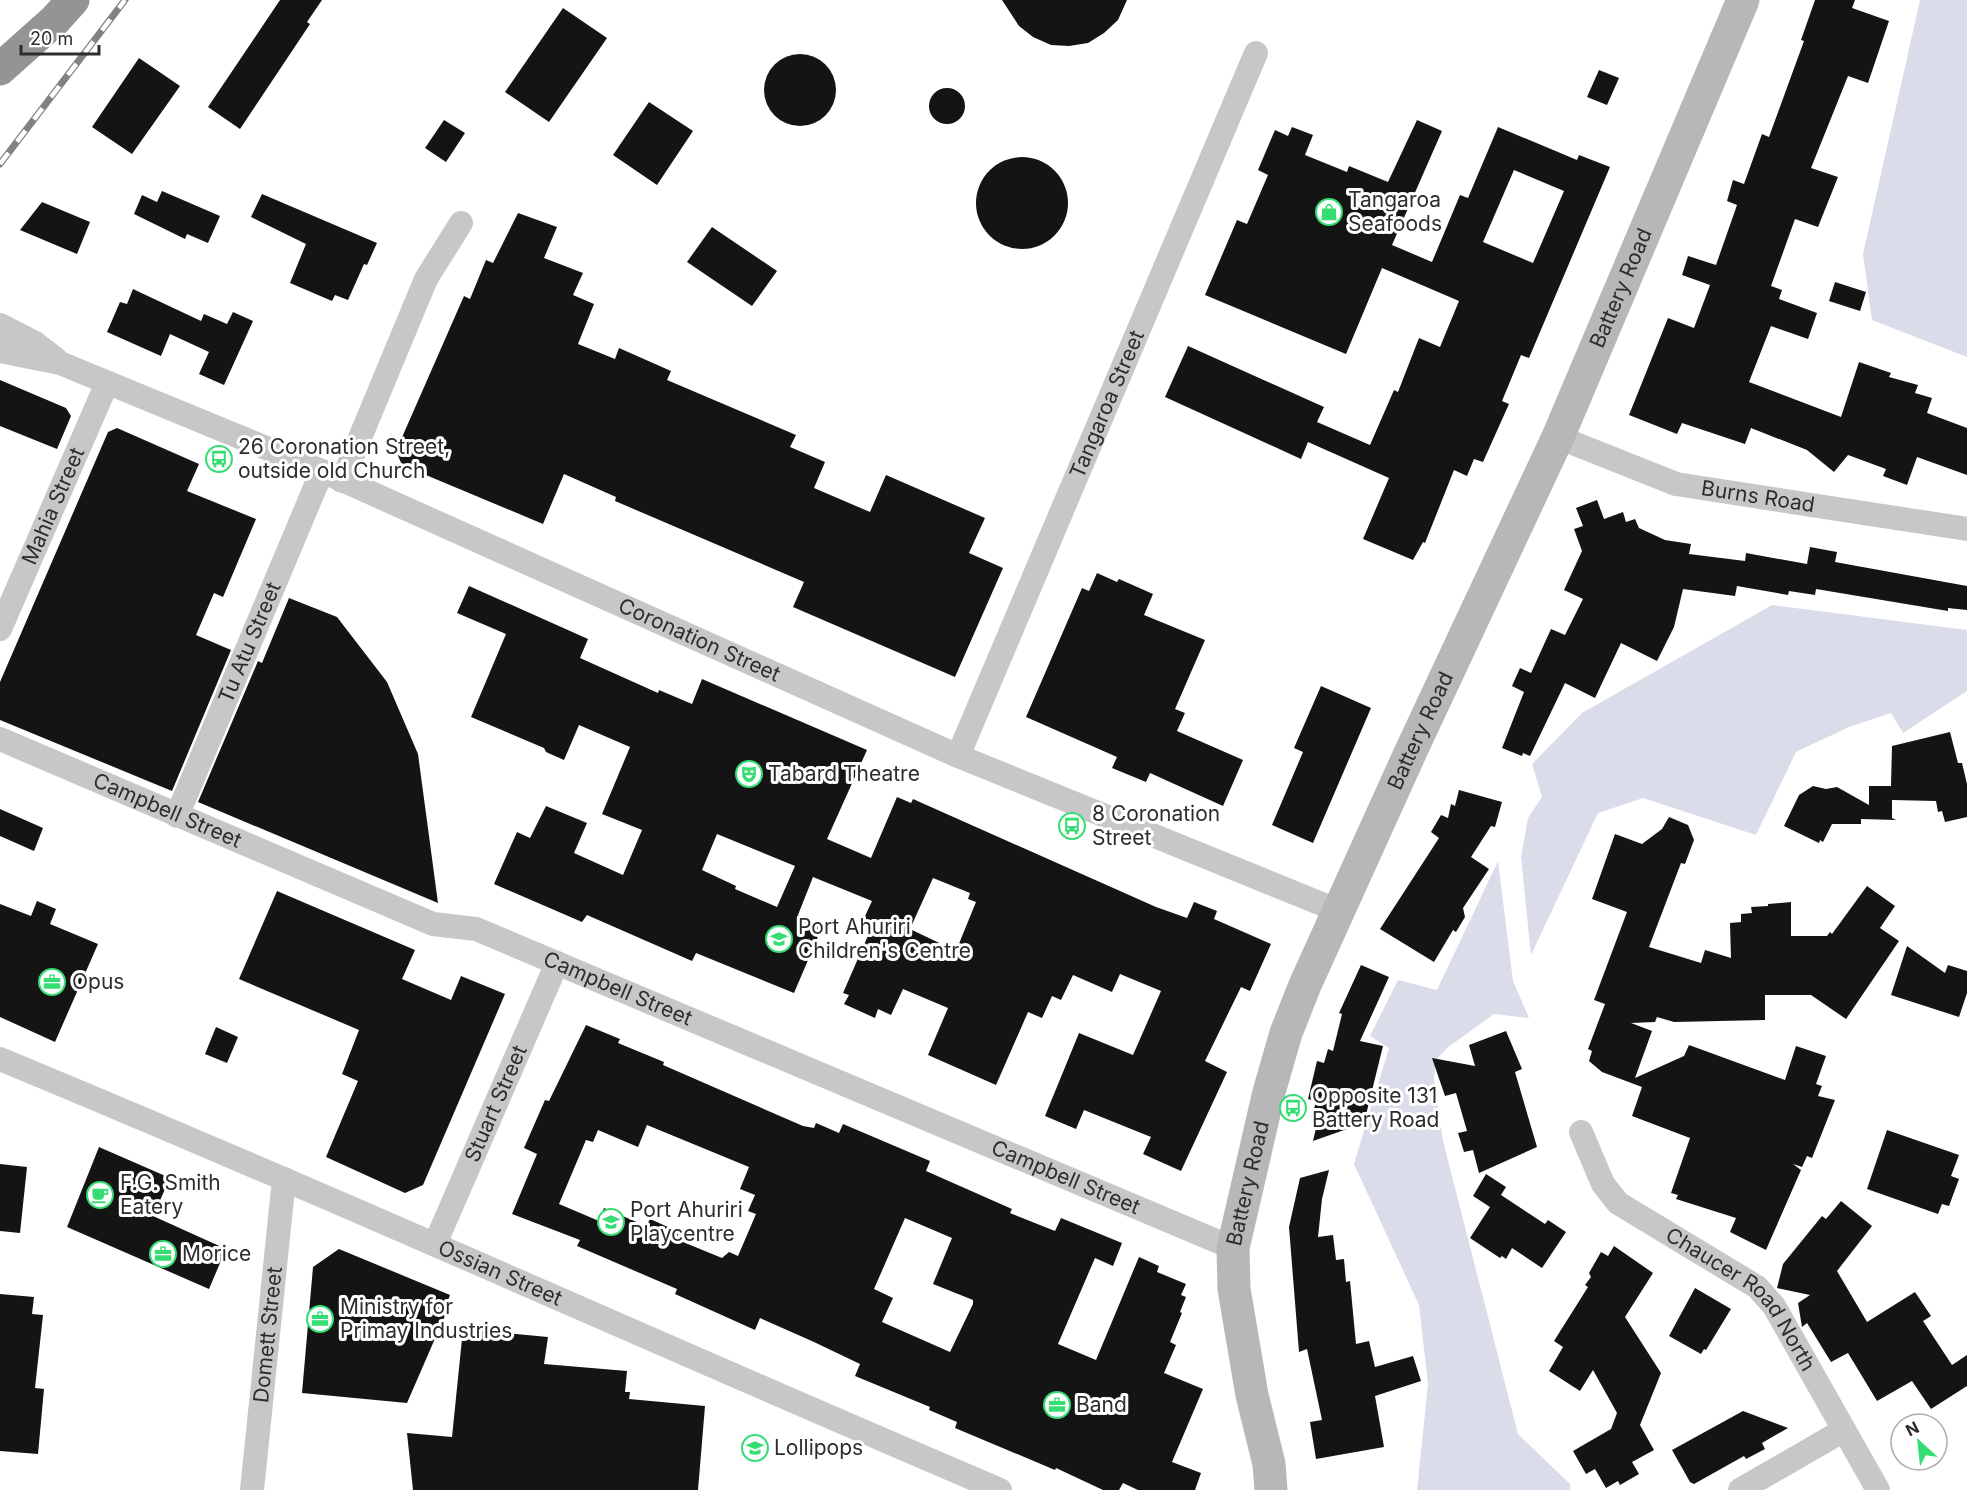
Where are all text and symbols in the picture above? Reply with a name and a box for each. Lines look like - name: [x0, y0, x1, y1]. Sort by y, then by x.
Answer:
- scale bar: [21, 18, 99, 56]
- text: 20 m: [30, 28, 73, 49]
- place label: Tangaroa Seafoods: [1348, 187, 1442, 236]
- shop icon: Tangaroa Seafoods: [1314, 197, 1344, 227]
- street label: Battery Road: [1584, 224, 1657, 352]
- street label: Tangaroa Street: [1064, 326, 1149, 482]
- place label: 26 Coronation Street, outside old Church: [238, 434, 450, 483]
- street label: Mahia Street: [17, 443, 89, 568]
- bus stop icon: 26 Coronation Street, outside old Church: [204, 444, 234, 474]
- street label: Burns Road: [1700, 475, 1817, 517]
- street label: Tu Atu Street: [213, 578, 286, 707]
- street label: Coronation Street: [615, 593, 784, 687]
- street label: Battery Road: [1382, 668, 1458, 794]
- theatre icon: Tabard Theatre: [734, 759, 764, 789]
- place label: Tabard Theatre: [768, 761, 920, 786]
- street label: Campbell Street: [90, 767, 246, 853]
- place label: 8 Coronation Street: [1092, 801, 1220, 850]
- bus stop icon: 8 Coronation Street: [1057, 811, 1087, 841]
- place label: Port Ahuriri Children's Centre: [798, 914, 971, 963]
- school or university icon: Port Ahuriri Children's Centre: [764, 924, 794, 954]
- street label: Campbell Street: [540, 946, 696, 1031]
- office icon: Opus: [37, 967, 67, 997]
- place label: Opus: [72, 969, 124, 994]
- street label: Stuart Street: [459, 1041, 532, 1166]
- place label: Opposite 131 Battery Road: [1312, 1083, 1439, 1132]
- bus stop icon: Opposite 131 Battery Road: [1278, 1093, 1308, 1123]
- street label: Battery Road: [1221, 1118, 1274, 1248]
- street label: Campbell Street: [988, 1135, 1144, 1219]
- place label: F.G. Smith Eatery: [120, 1170, 221, 1219]
- cafe icon: F.G. Smith Eatery: [85, 1180, 115, 1210]
- place label: Port Ahuriri Playcentre: [630, 1197, 743, 1246]
- school or university icon: Port Ahuriri Playcentre: [596, 1207, 626, 1237]
- street label: Chaucer Road North: [1661, 1222, 1821, 1375]
- street label: Ossian Street: [434, 1235, 566, 1311]
- office icon: Morice: [148, 1239, 178, 1269]
- place label: Morice: [182, 1241, 251, 1266]
- street label: Domett Street: [248, 1265, 287, 1404]
- place label: Ministry for Primay Industries: [340, 1294, 512, 1343]
- office icon: Ministry for Primay Industries: [305, 1304, 335, 1334]
- office icon: Band: [1042, 1390, 1072, 1420]
- place label: Band: [1076, 1392, 1127, 1417]
- north arrow: [1889, 1412, 1949, 1472]
- text: N: [1902, 1417, 1922, 1440]
- school or university icon: Lollipops: [740, 1433, 770, 1463]
- place label: Lollipops: [774, 1435, 863, 1460]

